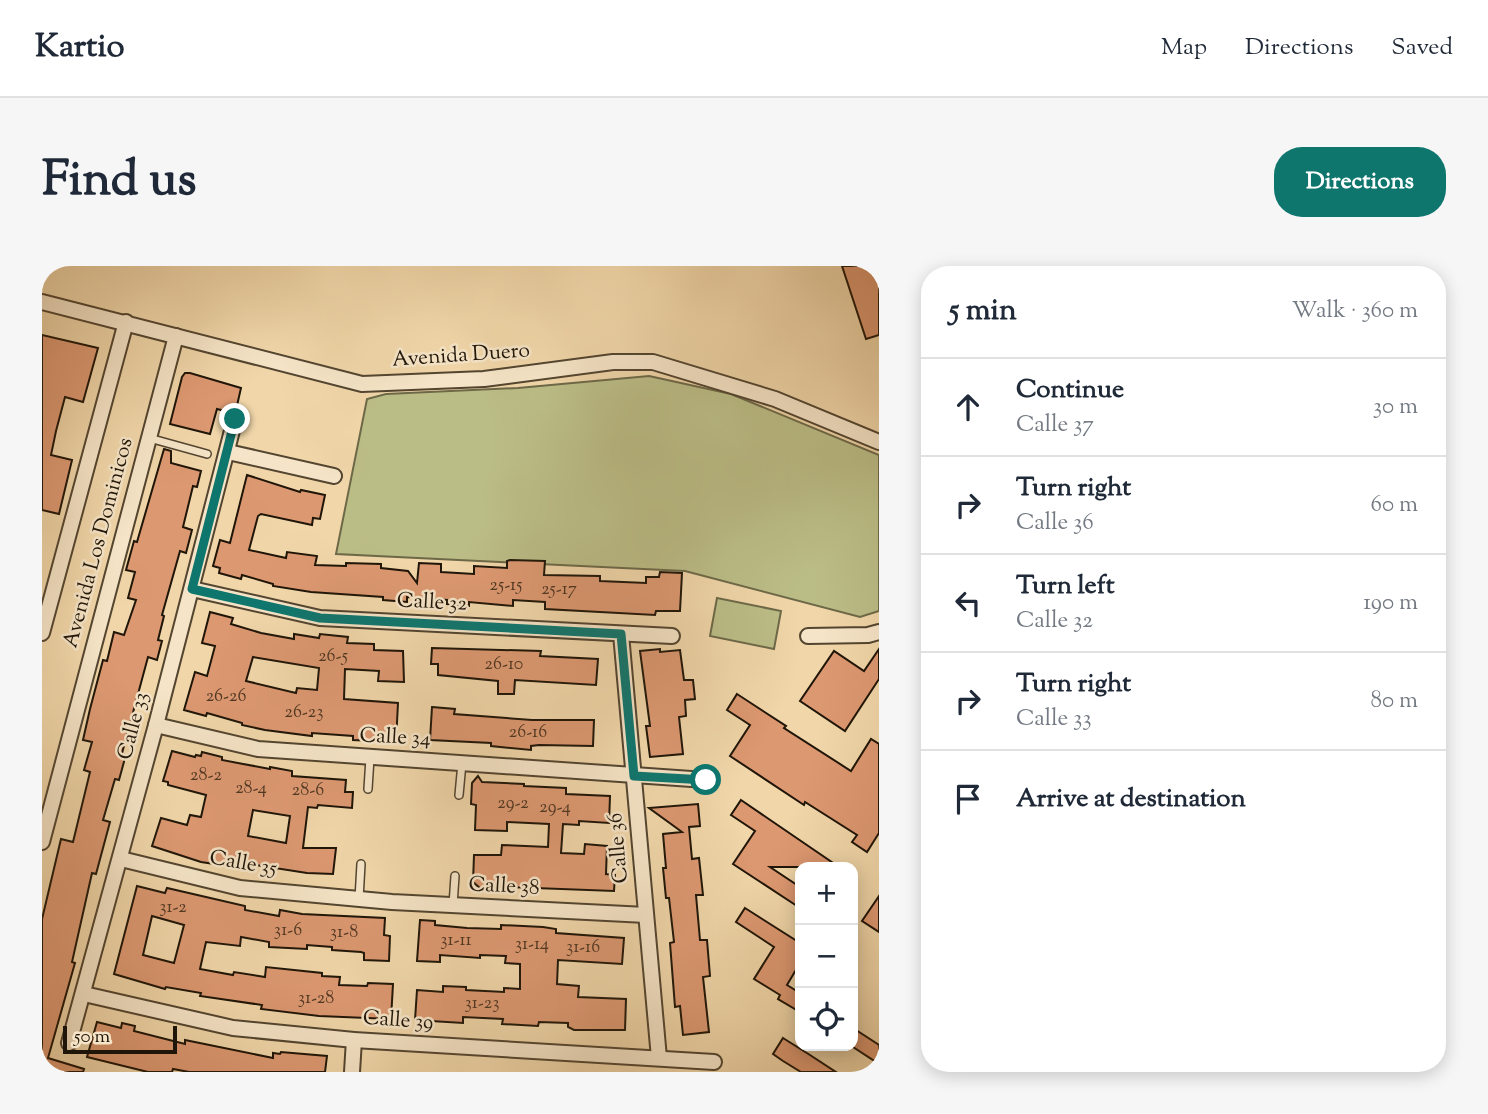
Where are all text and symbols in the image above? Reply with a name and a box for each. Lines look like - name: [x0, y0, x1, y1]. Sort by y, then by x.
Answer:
- text: Kartio: [35, 24, 125, 72]
- text: Map: [1161, 31, 1207, 65]
- text: Directions: [1245, 31, 1353, 65]
- text: Saved: [1391, 31, 1453, 65]
- text: Find us: [42, 147, 196, 217]
- button: Directions: [1274, 147, 1446, 217]
- text: 5 min: [949, 290, 1017, 333]
- text: Walk · 360 m: [1292, 295, 1418, 328]
- street label: Avenida Duero: [391, 336, 531, 376]
- text: Continue: [1016, 372, 1124, 409]
- icon: ahead: [949, 388, 987, 426]
- text: 30 m: [1373, 391, 1418, 424]
- route end: [219, 403, 250, 434]
- text: Calle 37: [1016, 409, 1094, 442]
- street label: Avenida Los Dominicos: [57, 435, 141, 651]
- text: Turn right: [1016, 470, 1131, 507]
- icon: right: [949, 486, 987, 524]
- text: 60 m: [1370, 489, 1418, 522]
- text: Calle 36: [1016, 507, 1094, 540]
- text: Turn left: [1016, 568, 1115, 605]
- house number: 25-15: [490, 573, 522, 599]
- house number: 25-17: [541, 577, 577, 603]
- icon: left: [949, 584, 987, 622]
- street label: Calle 32: [396, 586, 468, 620]
- text: 190 m: [1363, 587, 1418, 620]
- text: Calle 32: [1016, 605, 1093, 638]
- house number: 26-5: [318, 644, 348, 670]
- house number: 26-10: [485, 652, 523, 678]
- text: Turn right: [1016, 666, 1131, 703]
- icon: right: [949, 682, 987, 720]
- house number: 26-26: [206, 684, 246, 710]
- text: 80 m: [1370, 685, 1418, 718]
- street label: Calle 33: [111, 689, 157, 763]
- house number: 26-23: [284, 700, 324, 726]
- text: Calle 33: [1016, 703, 1092, 736]
- house number: 26-16: [509, 720, 547, 746]
- street label: Calle 34: [359, 721, 431, 755]
- house number: 28-2: [190, 763, 222, 789]
- route start: [690, 764, 721, 795]
- house number: 28-4: [235, 776, 267, 802]
- house number: 28-6: [292, 778, 324, 804]
- icon: arrive: [949, 780, 987, 818]
- text: Arrive at destination: [1016, 781, 1246, 818]
- house number: 29-2: [497, 791, 529, 817]
- house number: 29-4: [539, 795, 571, 821]
- street label: Calle 36: [601, 811, 637, 885]
- street label: Calle 35: [207, 843, 279, 885]
- map controls: [795, 862, 858, 1051]
- button: +: [795, 862, 858, 925]
- street label: Calle 38: [468, 870, 540, 904]
- house number: 31-2: [159, 895, 187, 921]
- house number: 31-6: [274, 918, 302, 944]
- house number: 31-8: [330, 920, 358, 946]
- button: −: [795, 925, 858, 988]
- house number: 31-11: [440, 928, 472, 954]
- house number: 31-14: [515, 932, 549, 958]
- house number: 31-16: [566, 935, 600, 961]
- house number: 31-28: [298, 986, 334, 1012]
- button: locate: [795, 988, 858, 1051]
- house number: 31-23: [465, 991, 499, 1017]
- street label: Calle 39: [362, 1004, 434, 1038]
- scale bar: [63, 1023, 177, 1055]
- text: 50 m: [74, 1024, 110, 1051]

